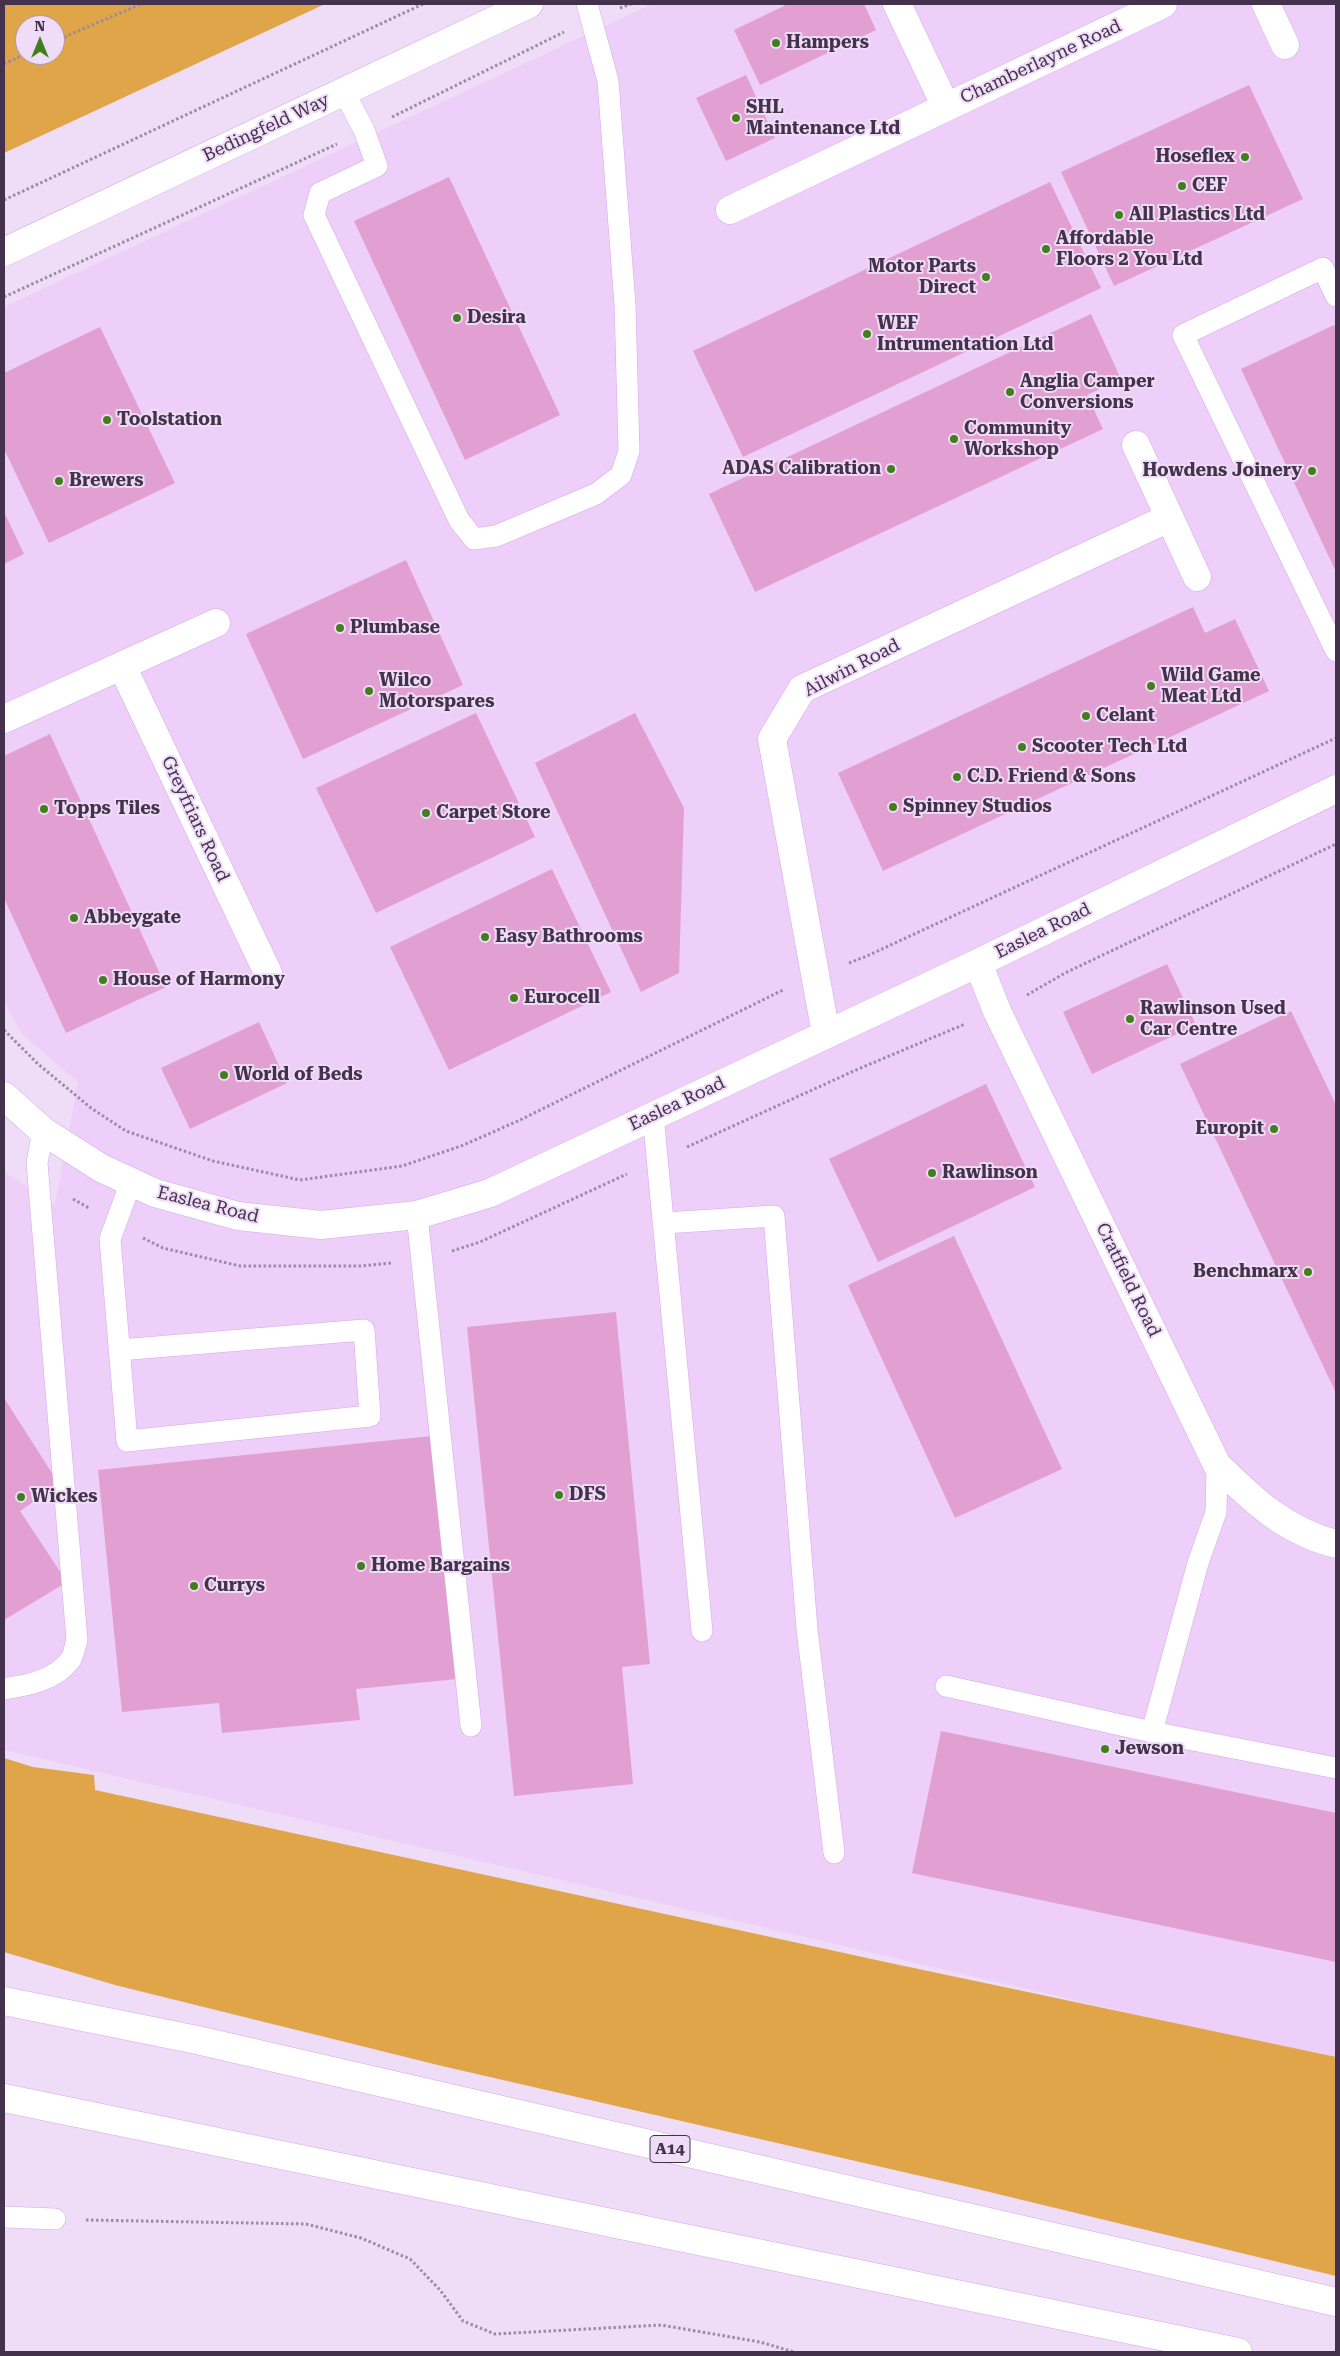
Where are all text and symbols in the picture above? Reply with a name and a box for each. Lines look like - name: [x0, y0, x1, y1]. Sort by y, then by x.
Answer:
- north arrow: [15, 15, 65, 65]
- street label: Chamberlayne Road: [957, 15, 1125, 109]
- text: N: [35, 18, 45, 34]
- place label: Hampers: [786, 32, 869, 54]
- marker: Hampers: [770, 37, 782, 49]
- street label: Bedingfeld Way: [199, 89, 333, 167]
- place label: SHL Maintenance Ltd: [746, 97, 900, 140]
- marker: SHL Maintenance Ltd: [730, 112, 742, 124]
- place label: Hoseflex: [1156, 146, 1235, 168]
- marker: Hoseflex: [1239, 151, 1251, 163]
- place label: CEF: [1192, 175, 1227, 197]
- marker: CEF: [1176, 180, 1188, 192]
- place label: All Plastics Ltd: [1129, 204, 1265, 226]
- marker: All Plastics Ltd: [1113, 209, 1125, 221]
- place label: Affordable Floors 2 You Ltd: [1056, 228, 1203, 270]
- marker: Affordable Floors 2 You Ltd: [1040, 243, 1052, 255]
- place label: Motor Parts Direct: [868, 256, 976, 298]
- marker: Motor Parts Direct: [980, 271, 992, 283]
- place label: Desira: [467, 307, 526, 329]
- marker: Desira: [451, 312, 463, 324]
- place label: WEF Intrumentation Ltd: [877, 313, 1053, 356]
- marker: WEF Intrumentation Ltd: [861, 328, 873, 340]
- place label: Anglia Camper Conversions: [1020, 371, 1155, 414]
- marker: Anglia Camper Conversions: [1004, 386, 1016, 398]
- place label: Toolstation: [117, 409, 222, 431]
- marker: Toolstation: [101, 414, 113, 426]
- place label: Community Workshop: [964, 418, 1071, 460]
- marker: Community Workshop: [948, 433, 960, 445]
- place label: ADAS Calibration: [722, 458, 881, 480]
- place label: Howdens Joinery: [1142, 460, 1302, 482]
- marker: ADAS Calibration: [885, 463, 897, 475]
- marker: Howdens Joinery: [1306, 465, 1318, 477]
- place label: Brewers: [69, 470, 143, 492]
- marker: Brewers: [53, 475, 65, 487]
- place label: Plumbase: [350, 617, 440, 639]
- marker: Plumbase: [334, 622, 346, 634]
- street label: Ailwin Road: [800, 635, 904, 701]
- place label: Wild Game Meat Ltd: [1161, 665, 1261, 708]
- place label: Wilco Motorspares: [379, 670, 494, 712]
- marker: Wild Game Meat Ltd: [1145, 680, 1157, 692]
- marker: Wilco Motorspares: [363, 685, 375, 697]
- place label: Celant: [1096, 705, 1155, 727]
- marker: Celant: [1080, 710, 1092, 722]
- place label: Scooter Tech Ltd: [1032, 736, 1187, 758]
- marker: Scooter Tech Ltd: [1016, 741, 1028, 753]
- street label: Greyfriars Road: [156, 753, 234, 885]
- place label: C.D. Friend & Sons: [967, 766, 1136, 788]
- marker: C.D. Friend & Sons: [951, 771, 963, 783]
- place label: Spinney Studios: [903, 796, 1052, 818]
- place label: Topps Tiles: [54, 798, 160, 820]
- marker: Spinney Studios: [887, 801, 899, 813]
- place label: Carpet Store: [436, 802, 551, 824]
- marker: Topps Tiles: [38, 803, 50, 815]
- marker: Carpet Store: [420, 807, 432, 819]
- street label: Easlea Road: [992, 899, 1094, 963]
- place label: Abbeygate: [84, 907, 181, 929]
- marker: Abbeygate: [68, 912, 80, 924]
- place label: Easy Bathrooms: [495, 926, 643, 948]
- marker: Easy Bathrooms: [479, 931, 491, 943]
- place label: House of Harmony: [113, 969, 285, 991]
- marker: House of Harmony: [97, 974, 109, 986]
- place label: Eurocell: [524, 987, 600, 1009]
- marker: Eurocell: [508, 992, 520, 1004]
- place label: Rawlinson Used Car Centre: [1140, 998, 1286, 1040]
- marker: Rawlinson Used Car Centre: [1124, 1013, 1136, 1025]
- place label: World of Beds: [234, 1064, 363, 1086]
- marker: World of Beds: [218, 1069, 230, 1081]
- street label: Easlea Road: [625, 1072, 729, 1136]
- place label: Europit: [1195, 1118, 1264, 1140]
- marker: Europit: [1268, 1123, 1280, 1135]
- place label: Rawlinson: [942, 1162, 1038, 1184]
- marker: Rawlinson: [926, 1167, 938, 1179]
- street label: Easlea Road: [155, 1182, 261, 1228]
- street label: Cratfield Road: [1091, 1219, 1165, 1341]
- place label: Benchmarx: [1193, 1261, 1298, 1283]
- marker: Benchmarx: [1302, 1266, 1314, 1278]
- place label: DFS: [569, 1484, 606, 1506]
- place label: Wickes: [31, 1486, 97, 1508]
- marker: DFS: [553, 1489, 565, 1501]
- marker: Wickes: [15, 1491, 27, 1503]
- place label: Home Bargains: [371, 1555, 510, 1577]
- marker: Home Bargains: [355, 1560, 367, 1572]
- place label: Currys: [204, 1575, 265, 1597]
- marker: Currys: [188, 1580, 200, 1592]
- place label: Jewson: [1115, 1738, 1184, 1760]
- marker: Jewson: [1099, 1743, 1111, 1755]
- road number: A14: [650, 2136, 690, 2162]

